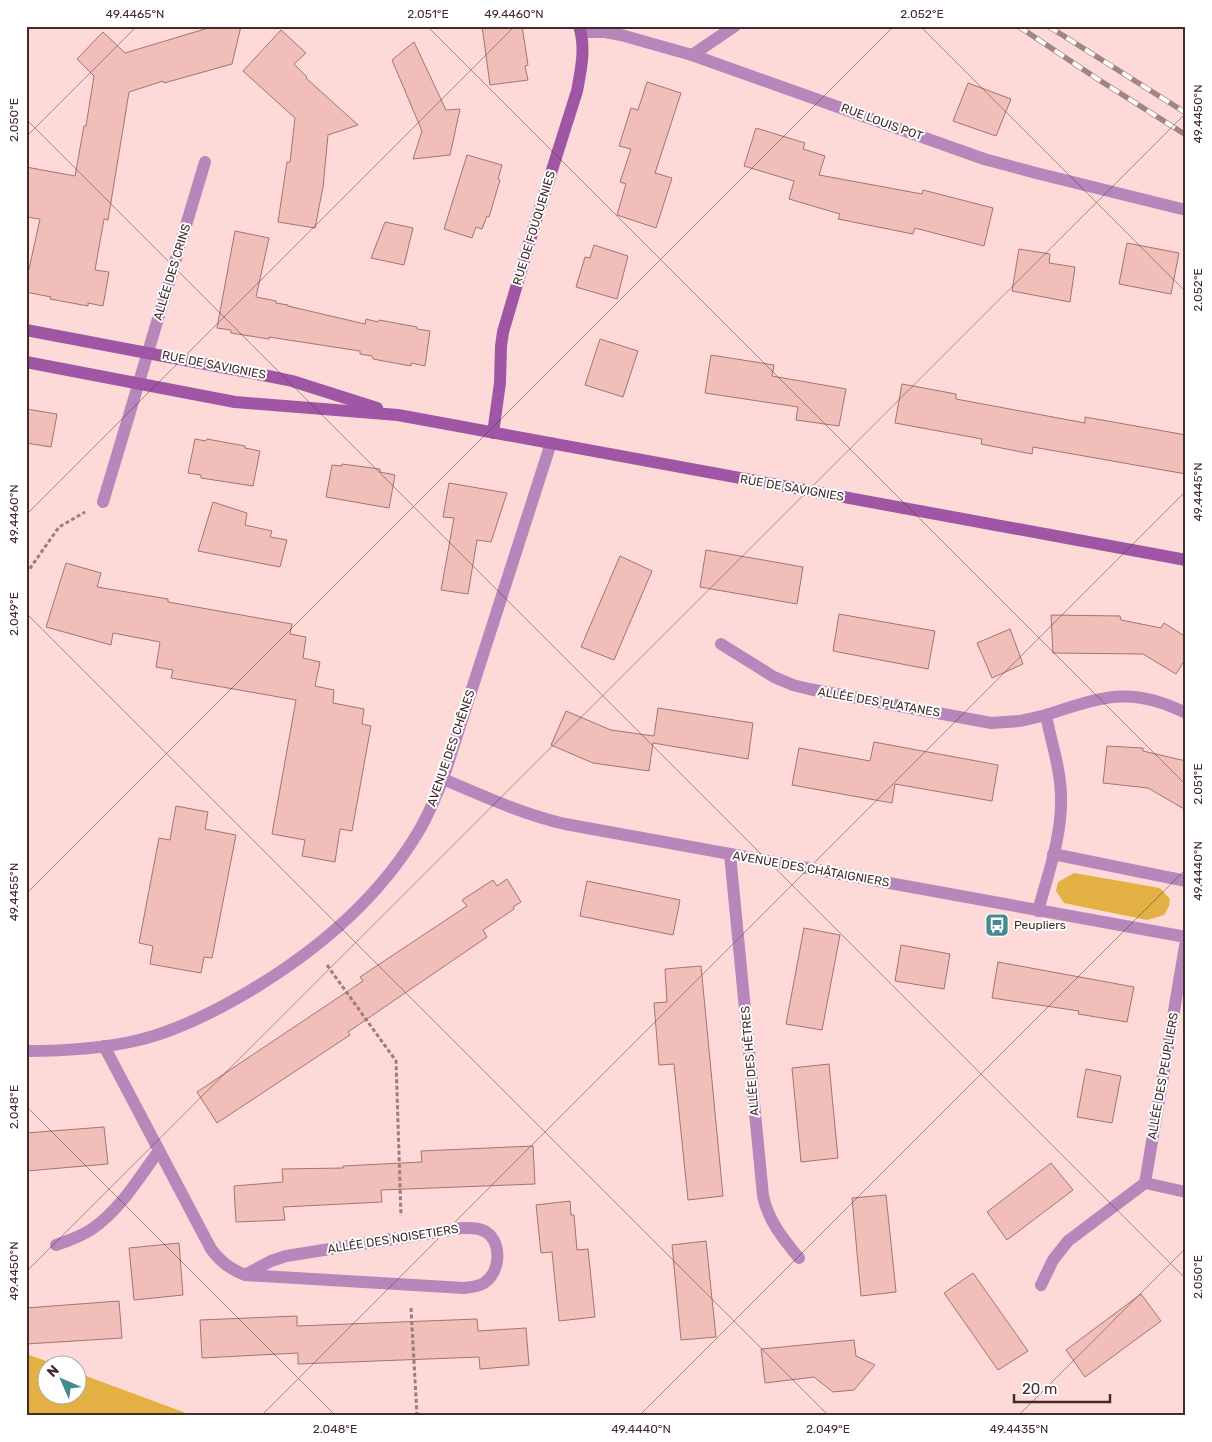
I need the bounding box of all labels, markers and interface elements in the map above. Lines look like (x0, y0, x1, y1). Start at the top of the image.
text: 49.4465°N (106, 7, 164, 21)
text: 2.051°E (407, 7, 449, 21)
text: 49.4460°N (484, 7, 544, 21)
text: 2.052°E (900, 7, 944, 21)
text: 49.4450°N (1191, 84, 1205, 144)
text: 2.050°E (7, 98, 21, 142)
street label: RUE LOUIS POT (839, 101, 925, 143)
street label: RUE DE FOUQUENIES (510, 169, 558, 287)
street label: ALLÉE DES CRINS (151, 222, 193, 322)
text: 2.052°E (1191, 268, 1205, 312)
street label: RUE DE SAVIGNIES (161, 348, 267, 382)
text: 49.4445°N (1191, 462, 1205, 522)
street label: RUE DE SAVIGNIES (739, 472, 845, 504)
text: 49.4460°N (7, 484, 21, 544)
text: 2.049°E (7, 592, 21, 636)
street label: ALLÉE DES PLATANES (817, 684, 941, 720)
street label: AVENUE DES CHÊNES (424, 688, 478, 808)
text: 2.051°E (1191, 763, 1205, 805)
text: 49.4440°N (1191, 841, 1205, 901)
street label: AVENUE DES CHÂTAIGNIERS (731, 848, 891, 890)
text: 49.4455°N (7, 863, 21, 921)
bus stop icon: Peupliers (984, 912, 1010, 938)
place label: Peupliers (1014, 918, 1066, 932)
street label: ALLÉE DES HÊTRES (738, 1005, 762, 1117)
street label: ALLÉE DES PEUPLIERS (1145, 1011, 1181, 1141)
text: 2.048°E (7, 1085, 21, 1129)
street label: ALLÉE DES NOISETIERS (327, 1222, 459, 1256)
text: 49.4450°N (7, 1241, 21, 1301)
text: 2.050°E (1191, 1255, 1205, 1299)
north arrow (38, 1354, 88, 1404)
text: N (44, 1362, 63, 1381)
scale bar (1014, 1372, 1111, 1404)
text: 20 m (1022, 1380, 1057, 1398)
text: 2.048°E (313, 1422, 357, 1436)
text: 49.4440°N (611, 1422, 671, 1436)
text: 2.049°E (806, 1422, 850, 1436)
text: 49.4435°N (990, 1422, 1048, 1436)

